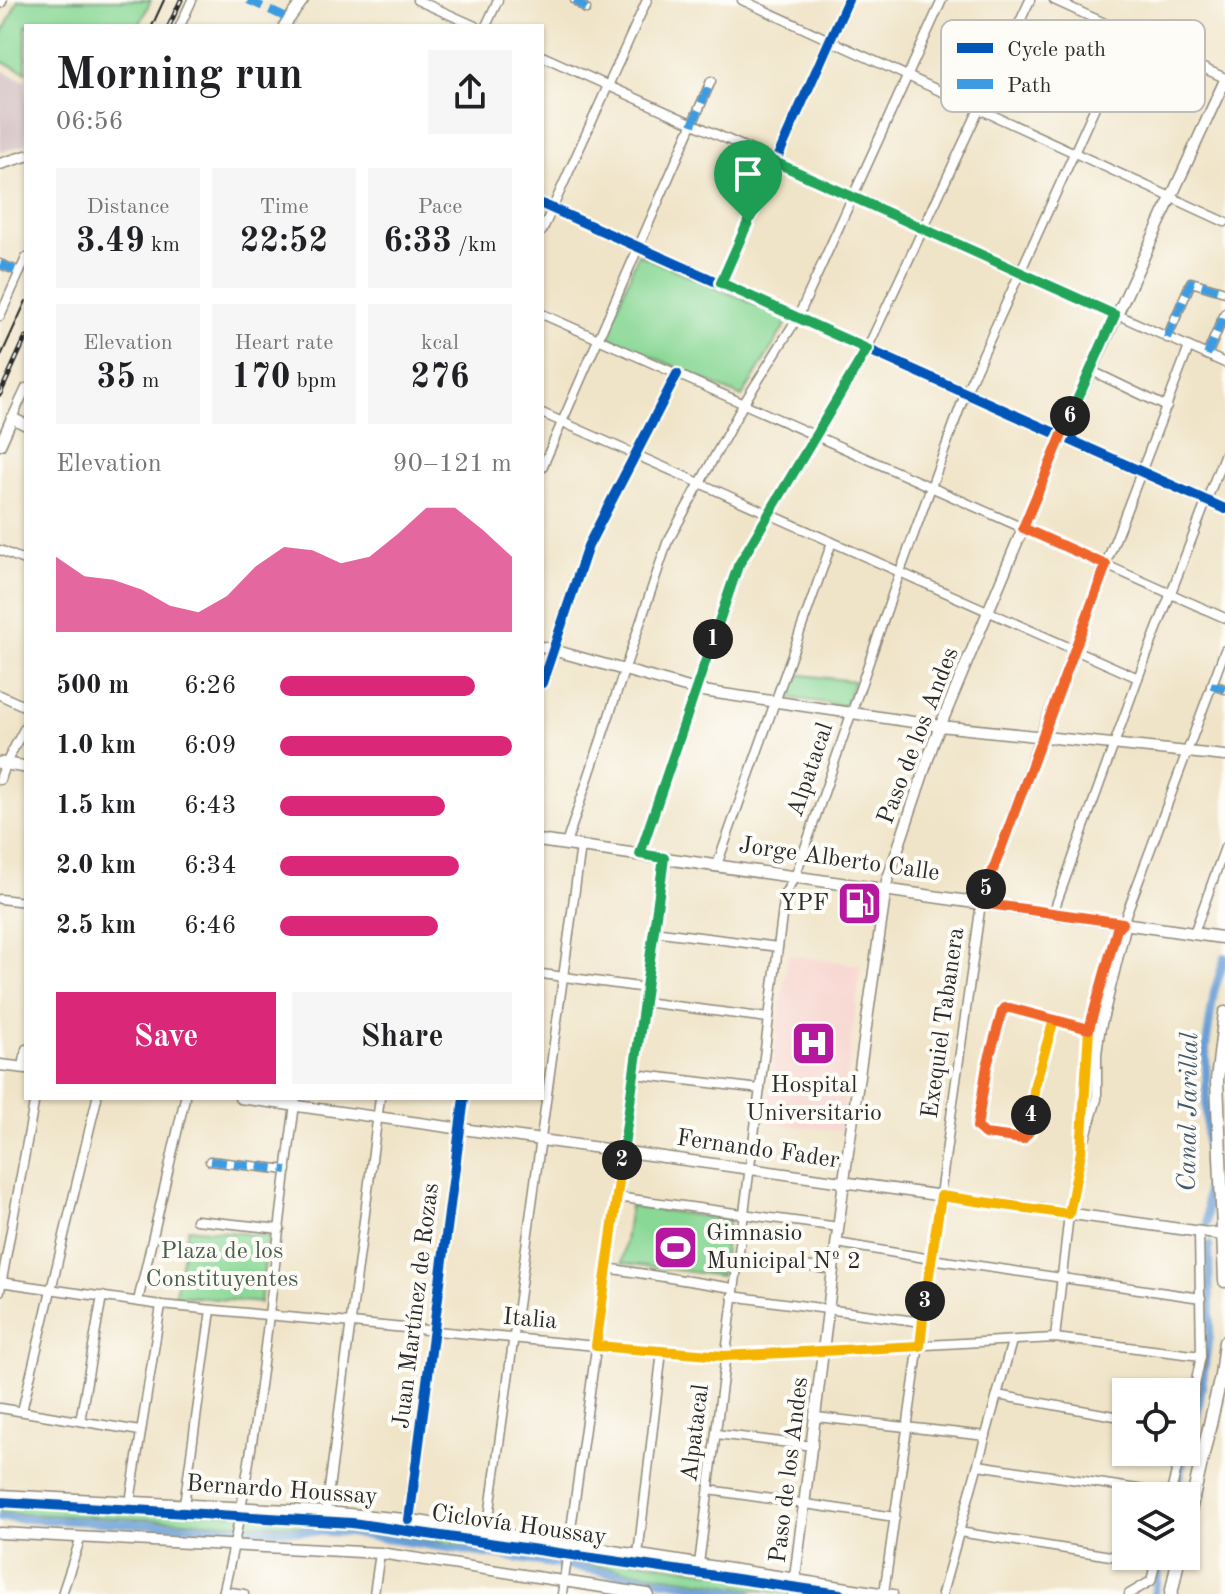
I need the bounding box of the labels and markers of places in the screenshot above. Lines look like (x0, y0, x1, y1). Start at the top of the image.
pin (714, 140, 782, 222)
pin: 6 (1050, 396, 1090, 436)
pin: 1 (693, 619, 733, 659)
pin: 5 (966, 869, 1006, 909)
fuel station icon: YPF (836, 880, 884, 928)
place label: YPF (779, 892, 829, 916)
hospital icon: Hospital Universitario (790, 1020, 838, 1068)
place label: Hospital Universitario (746, 1074, 882, 1126)
pin: 4 (1011, 1095, 1051, 1135)
pin: 2 (602, 1140, 642, 1180)
place label: Gimnasio Municipal Nº 2 (706, 1222, 861, 1274)
sports icon: Gimnasio Municipal Nº 2 (651, 1224, 699, 1272)
pin: 3 (905, 1281, 945, 1321)

